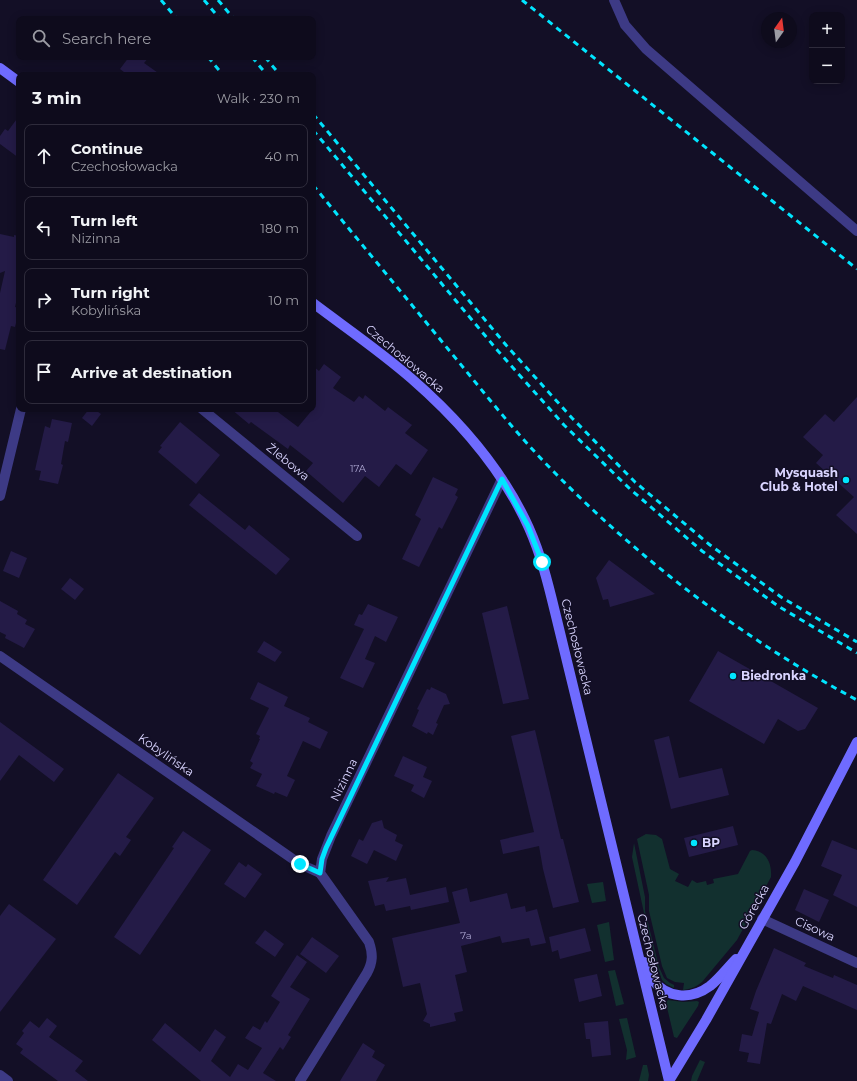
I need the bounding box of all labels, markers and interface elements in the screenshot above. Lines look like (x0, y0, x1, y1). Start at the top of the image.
north arrow (761, 12, 797, 48)
map controls (809, 12, 845, 84)
button: + (809, 12, 845, 48)
search box (16, 16, 316, 60)
icon: search (30, 27, 52, 49)
text: Search here (62, 29, 151, 48)
button: − (809, 48, 845, 84)
text: 3 min (32, 88, 82, 108)
text: Walk · 230 m (217, 90, 300, 106)
text: Continue (71, 139, 143, 158)
icon: ahead (33, 145, 55, 167)
text: 40 m (265, 148, 299, 164)
text: Czechosłowacka (71, 158, 178, 174)
text: Turn left (71, 211, 138, 230)
icon: left (33, 217, 55, 239)
text: 180 m (260, 220, 299, 236)
text: Nizinna (71, 230, 120, 246)
text: Turn right (71, 283, 150, 302)
icon: right (33, 289, 55, 311)
text: 10 m (269, 292, 299, 308)
text: Kobylińska (71, 302, 141, 318)
street label: Czechosłowacka (363, 321, 448, 396)
icon: arrive (33, 361, 55, 383)
text: Arrive at destination (71, 363, 232, 382)
street label: Żlebowa (264, 440, 313, 484)
house number: 17A (350, 462, 367, 475)
place label: Mysquash Club & Hotel (760, 465, 838, 494)
marker: Mysquash Club & Hotel (841, 475, 851, 485)
route start (533, 553, 551, 571)
street label: Czechosłowacka (558, 597, 597, 697)
place label: Biedronka (741, 668, 806, 683)
marker: Biedronka (728, 671, 738, 681)
street label: Kobylińska (135, 730, 197, 779)
street label: Nizinna (327, 756, 360, 804)
place label: BP (702, 835, 720, 850)
marker: BP (689, 838, 699, 848)
route end (291, 855, 309, 873)
street label: Górecka (735, 881, 772, 932)
street label: Czechosłowacka (634, 912, 673, 1012)
street label: Cisowa (793, 913, 838, 944)
house number: 7a (460, 929, 472, 942)

